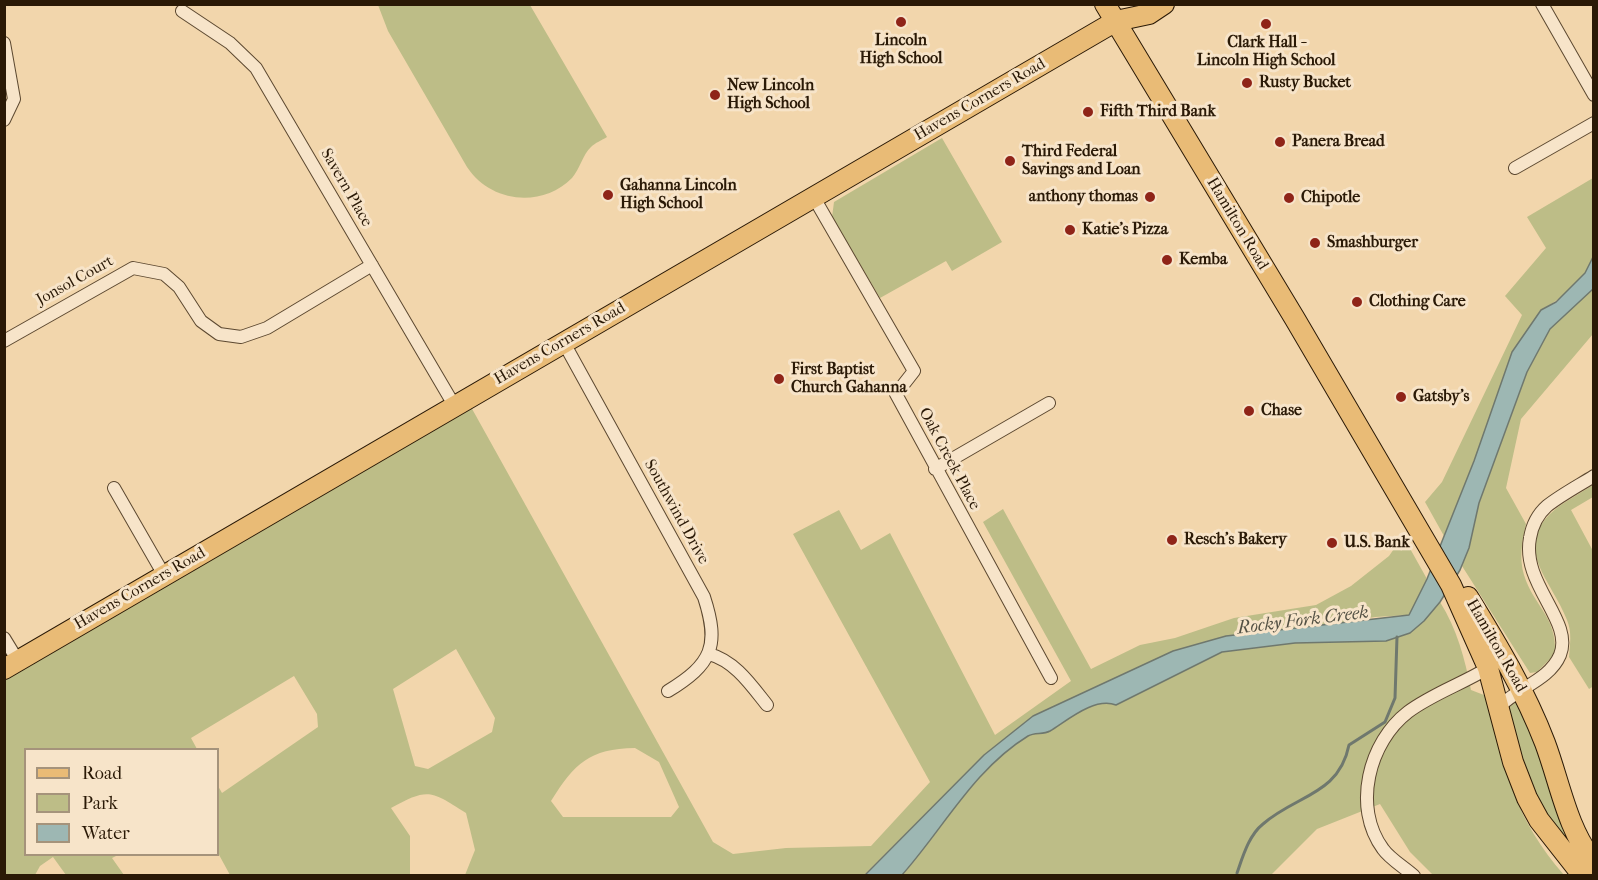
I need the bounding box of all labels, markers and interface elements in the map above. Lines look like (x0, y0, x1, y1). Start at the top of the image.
marker: Lincoln High School (894, 15, 908, 29)
marker: Clark Hall - Lincoln High School (1259, 17, 1273, 31)
place label: Lincoln High School (860, 31, 942, 69)
place label: Clark Hall - Lincoln High School (1197, 33, 1335, 71)
street label: Havens Corners Road (911, 55, 1049, 145)
place label: Rusty Bucket (1259, 73, 1351, 93)
place label: New Lincoln High School (727, 76, 814, 114)
marker: Rusty Bucket (1240, 76, 1254, 90)
marker: New Lincoln High School (708, 88, 722, 102)
place label: Fifth Third Bank (1100, 102, 1216, 122)
marker: Fifth Third Bank (1081, 105, 1095, 119)
place label: Panera Bread (1292, 132, 1385, 152)
marker: Panera Bread (1273, 135, 1287, 149)
place label: Third Federal Savings and Loan (1022, 142, 1141, 180)
street label: Savern Place (316, 146, 376, 230)
marker: Third Federal Savings and Loan (1003, 154, 1017, 168)
street label: Hamilton Road (1202, 174, 1272, 274)
place label: Gahanna Lincoln High School (620, 176, 737, 214)
place label: anthony thomas (1029, 187, 1138, 207)
marker: Gahanna Lincoln High School (601, 188, 615, 202)
place label: Chipotle (1301, 188, 1360, 208)
marker: anthony thomas (1143, 190, 1157, 204)
marker: Chipotle (1282, 191, 1296, 205)
place label: Katie's Pizza (1082, 220, 1168, 240)
marker: Katie's Pizza (1063, 223, 1077, 237)
place label: Smashburger (1327, 233, 1418, 253)
marker: Smashburger (1308, 236, 1322, 250)
place label: Kemba (1179, 250, 1227, 270)
street label: Jonsol Court (33, 252, 117, 310)
marker: Kemba (1160, 253, 1174, 267)
place label: Clothing Care (1369, 292, 1466, 312)
marker: Clothing Care (1350, 295, 1364, 309)
street label: Havens Corners Road (491, 299, 629, 389)
place label: First Baptist Church Gahanna (791, 360, 907, 398)
marker: First Baptist Church Gahanna (772, 372, 786, 386)
place label: Gatsby's (1413, 387, 1469, 407)
marker: Gatsby's (1394, 390, 1408, 404)
place label: Chase (1261, 401, 1302, 421)
marker: Chase (1242, 404, 1256, 418)
street label: Oak Creek Place (914, 405, 984, 513)
street label: Southwind Drive (639, 456, 713, 568)
place label: Resch's Bakery (1184, 530, 1287, 550)
marker: Resch's Bakery (1165, 533, 1179, 547)
place label: U.S. Bank (1344, 533, 1410, 553)
marker: U.S. Bank (1325, 536, 1339, 550)
street label: Havens Corners Road (71, 544, 209, 634)
street label: Hamilton Road (1462, 596, 1530, 696)
water label: Rocky Fork Creek (1236, 602, 1370, 640)
legend (24, 748, 219, 856)
text: Road (82, 763, 122, 784)
text: Park (82, 793, 118, 814)
text: Water (82, 823, 130, 844)

